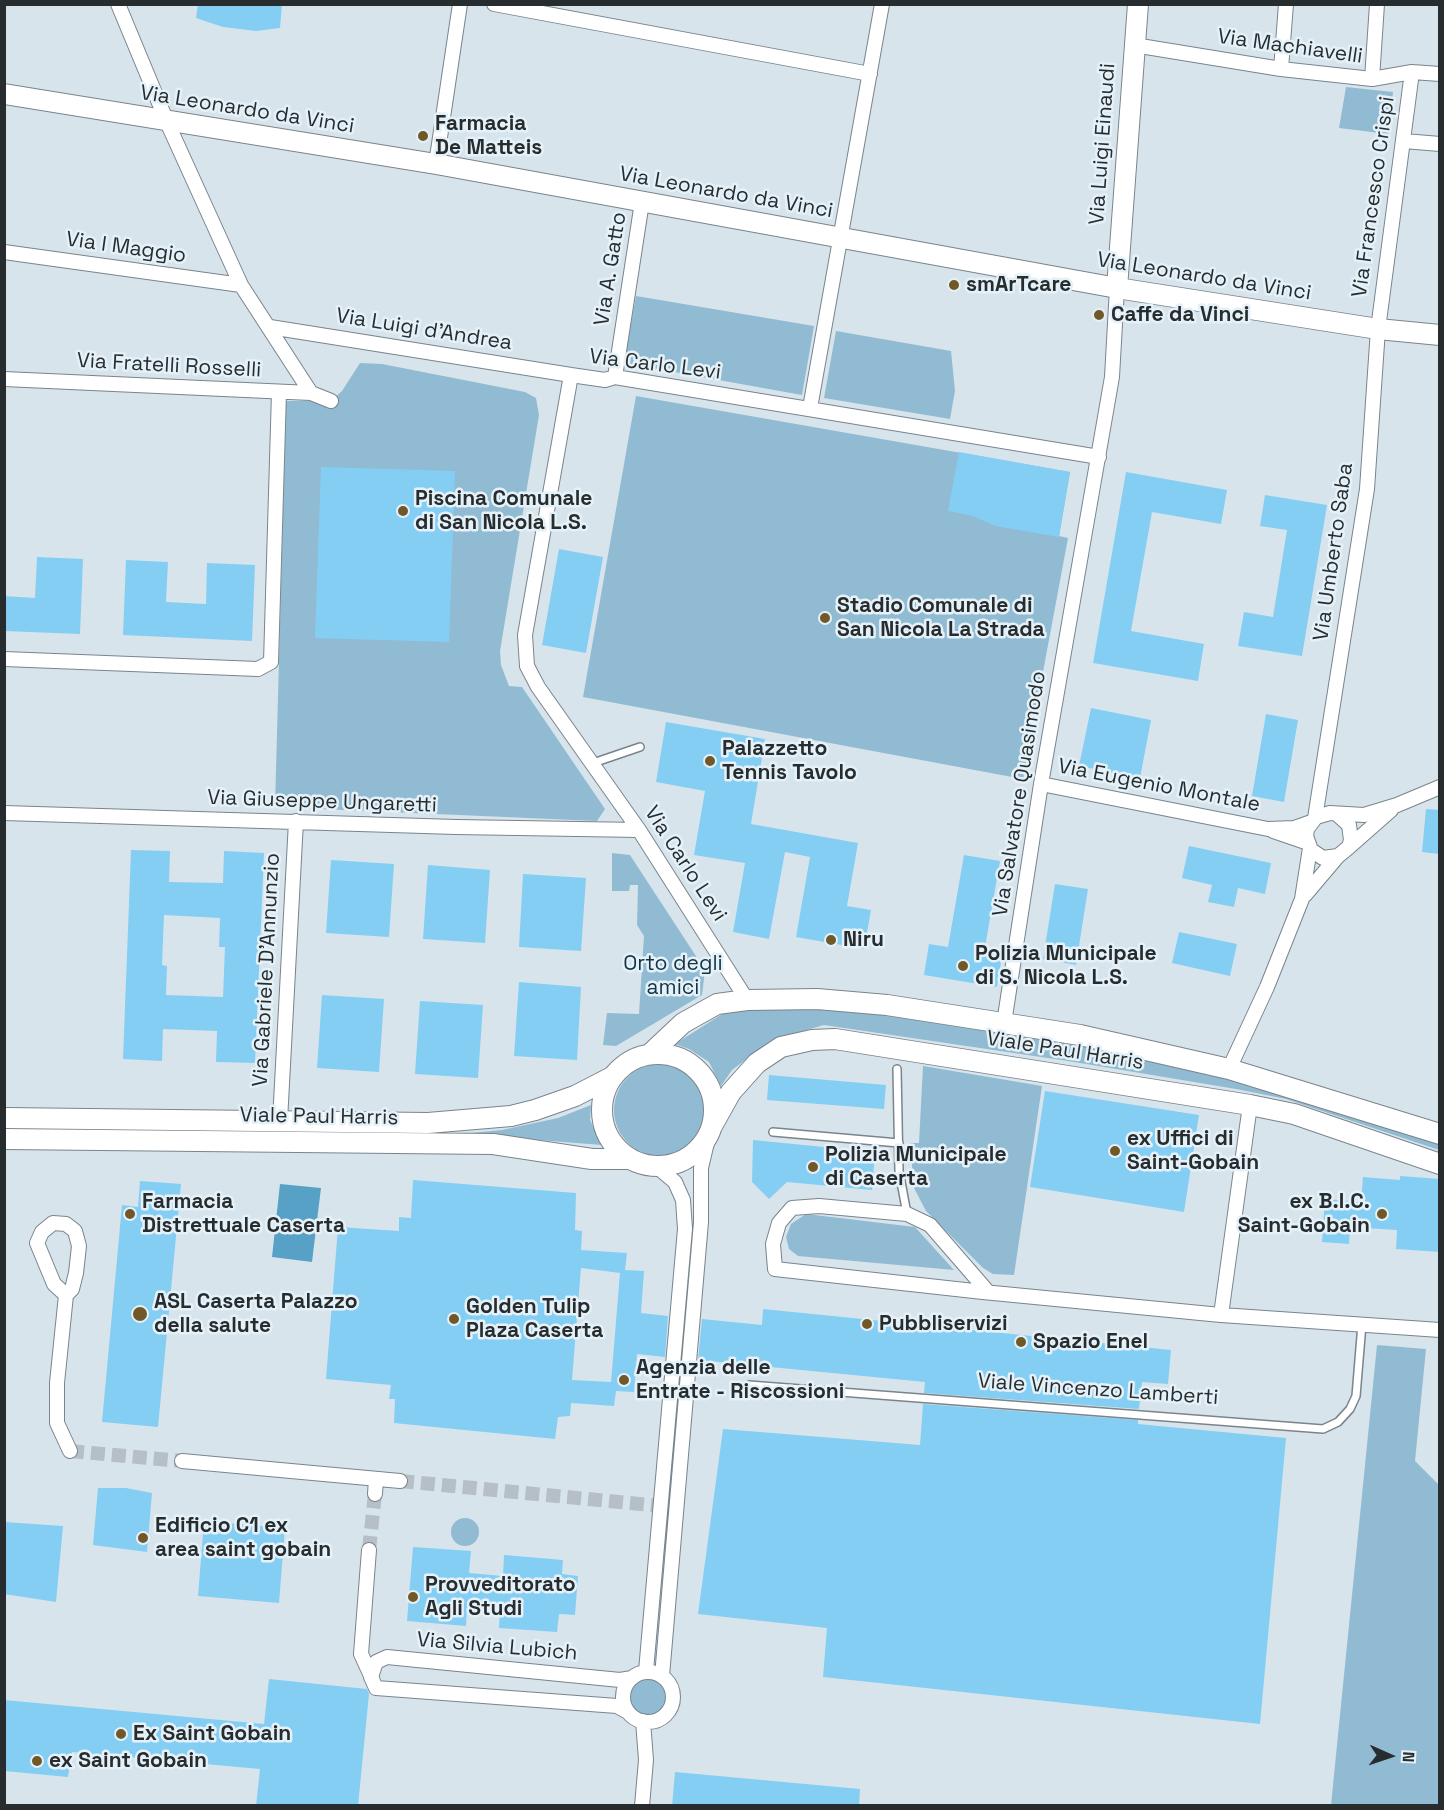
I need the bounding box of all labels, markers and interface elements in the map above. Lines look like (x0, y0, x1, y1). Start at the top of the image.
street label: Via Machiavelli (1216, 24, 1364, 70)
street label: Via Luigi Einaudi (1085, 62, 1121, 226)
street label: Via Leonardo da Vinci (138, 81, 356, 139)
street label: Via Francesco Crispi (1347, 95, 1401, 299)
place label: Farmacia De Matteis (435, 111, 542, 161)
marker: Farmacia De Matteis (416, 129, 430, 143)
street label: Via Leonardo da Vinci (617, 162, 835, 224)
street label: Via A. Gatto (590, 210, 632, 328)
street label: Via I Maggio (64, 227, 188, 269)
street label: Via Leonardo da Vinci (1095, 248, 1313, 306)
place label: smArTcare (966, 272, 1071, 298)
marker: smArTcare (947, 278, 961, 292)
place label: Caffe da Vinci (1111, 302, 1249, 328)
street label: Via Luigi d'Andrea (334, 304, 514, 356)
marker: Caffe da Vinci (1092, 308, 1106, 322)
street label: Via Carlo Levi (588, 344, 722, 386)
street label: Via Fratelli Rosselli (76, 349, 262, 383)
street label: Via Umberto Saba (1309, 461, 1359, 643)
place label: Piscina Comunale di San Nicola L.S. (415, 486, 592, 536)
marker: Piscina Comunale di San Nicola L.S. (396, 504, 410, 518)
place label: Stadio Comunale di San Nicola La Strada (837, 593, 1045, 643)
marker: Stadio Comunale di San Nicola La Strada (818, 611, 832, 625)
street label: Via Salvatore Quasimodo (988, 669, 1052, 919)
place label: Palazzetto Tennis Tavolo (722, 736, 857, 786)
marker: Palazzetto Tennis Tavolo (703, 754, 717, 768)
street label: Via Eugenio Montale (1056, 754, 1262, 818)
street label: Via Giuseppe Ungaretti (207, 785, 437, 819)
street label: Via Carlo Levi (638, 802, 732, 926)
street label: Via Gabriele D'Annunzio (248, 852, 286, 1088)
place label: Niru (843, 927, 884, 953)
marker: Niru (824, 933, 838, 947)
place label: Polizia Municipale di S. Nicola L.S. (975, 941, 1157, 991)
park label: Orto degli amici (623, 951, 723, 1001)
marker: Polizia Municipale di S. Nicola L.S. (956, 959, 970, 973)
street label: Viale Paul Harris (985, 1026, 1145, 1076)
street label: Viale Paul Harris (239, 1103, 399, 1131)
place label: ex Uffici di Saint-Gobain (1127, 1126, 1259, 1176)
place label: Polizia Municipale di Caserta (825, 1142, 1007, 1192)
marker: ex Uffici di Saint-Gobain (1108, 1144, 1122, 1158)
marker: Polizia Municipale di Caserta (806, 1160, 820, 1174)
place label: Farmacia Distrettuale Caserta (142, 1189, 345, 1239)
place label: ex B.I.C. Saint-Gobain (1238, 1189, 1370, 1239)
marker: Farmacia Distrettuale Caserta (123, 1207, 137, 1221)
marker: ex B.I.C. Saint-Gobain (1375, 1207, 1389, 1221)
place label: ASL Caserta Palazzo della salute (154, 1289, 358, 1339)
place label: Golden Tulip Plaza Caserta (466, 1294, 603, 1344)
marker: ASL Caserta Palazzo della salute (131, 1305, 149, 1323)
place label: Pubbliservizi (879, 1311, 1008, 1337)
marker: Golden Tulip Plaza Caserta (447, 1312, 461, 1326)
marker: Pubbliservizi (860, 1317, 874, 1331)
place label: Spazio Enel (1033, 1329, 1148, 1355)
marker: Spazio Enel (1014, 1335, 1028, 1349)
place label: Agenzia delle Entrate - Riscossioni (636, 1355, 844, 1405)
street label: Viale Vincenzo Lamberti (977, 1369, 1219, 1411)
marker: Agenzia delle Entrate - Riscossioni (617, 1373, 631, 1387)
place label: Edificio C1 ex area saint gobain (155, 1513, 331, 1563)
marker: Edificio C1 ex area saint gobain (136, 1531, 150, 1545)
place label: Provveditorato Agli Studi (425, 1572, 576, 1622)
marker: Provveditorato Agli Studi (406, 1590, 420, 1604)
street label: Via Silvia Lubich (416, 1627, 578, 1667)
place label: Ex Saint Gobain (133, 1721, 291, 1747)
north arrow (1360, 1726, 1420, 1786)
marker: Ex Saint Gobain (114, 1727, 128, 1741)
place label: ex Saint Gobain (49, 1748, 207, 1774)
text: N (1398, 1751, 1419, 1763)
marker: ex Saint Gobain (30, 1754, 44, 1768)

